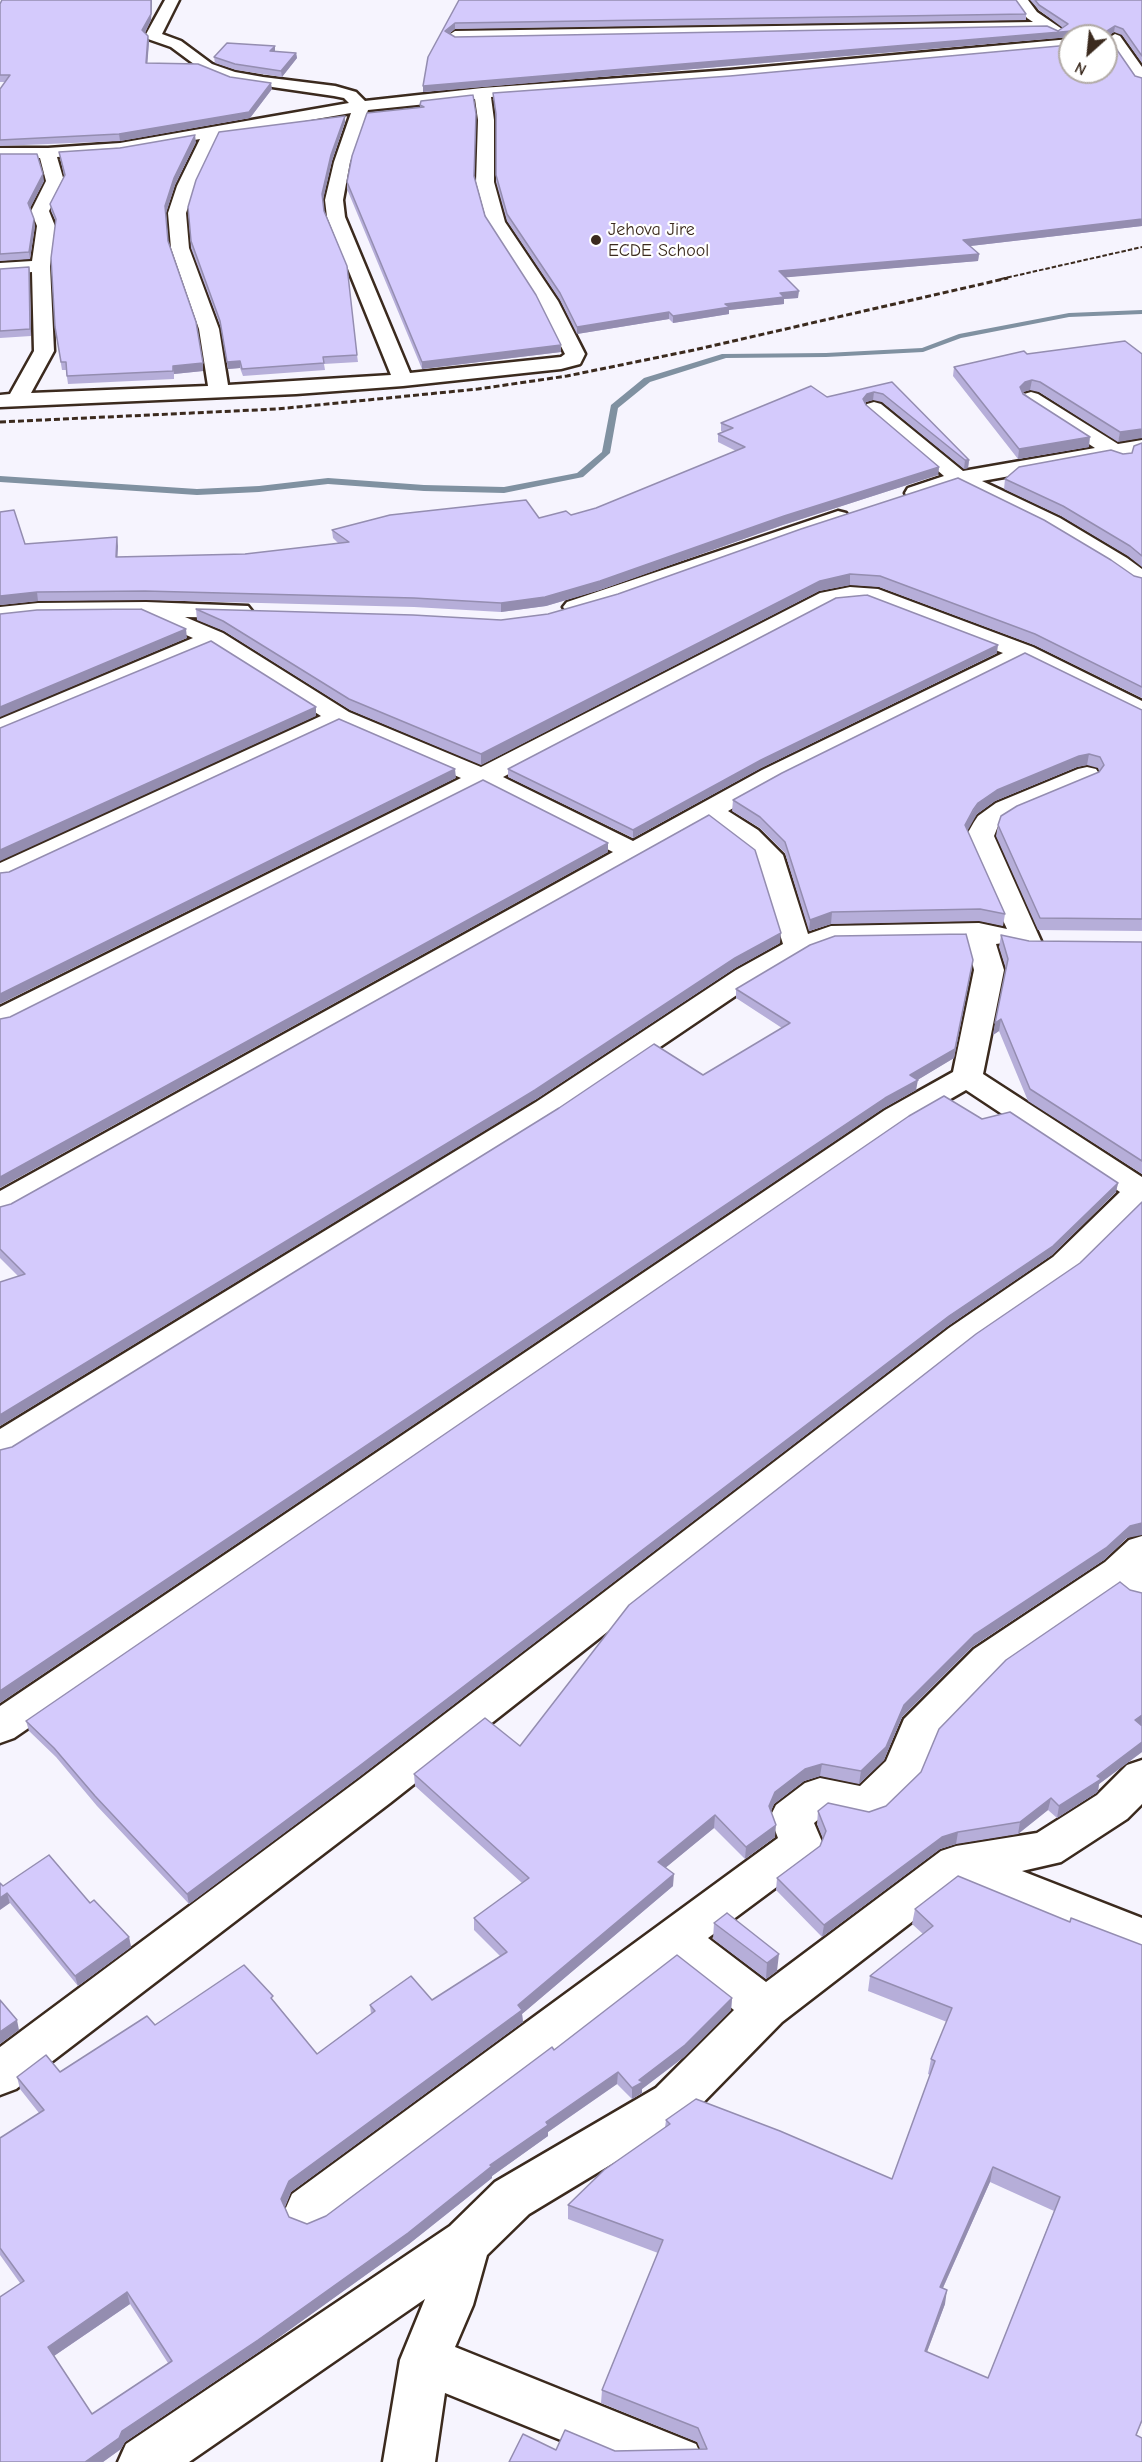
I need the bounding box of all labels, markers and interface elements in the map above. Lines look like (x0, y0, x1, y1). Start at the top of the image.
north arrow (1058, 24, 1118, 84)
text: N (1072, 58, 1089, 79)
place label: Jehova Jire ECDE School (608, 219, 709, 262)
marker: Jehova Jire ECDE School (589, 233, 603, 247)

